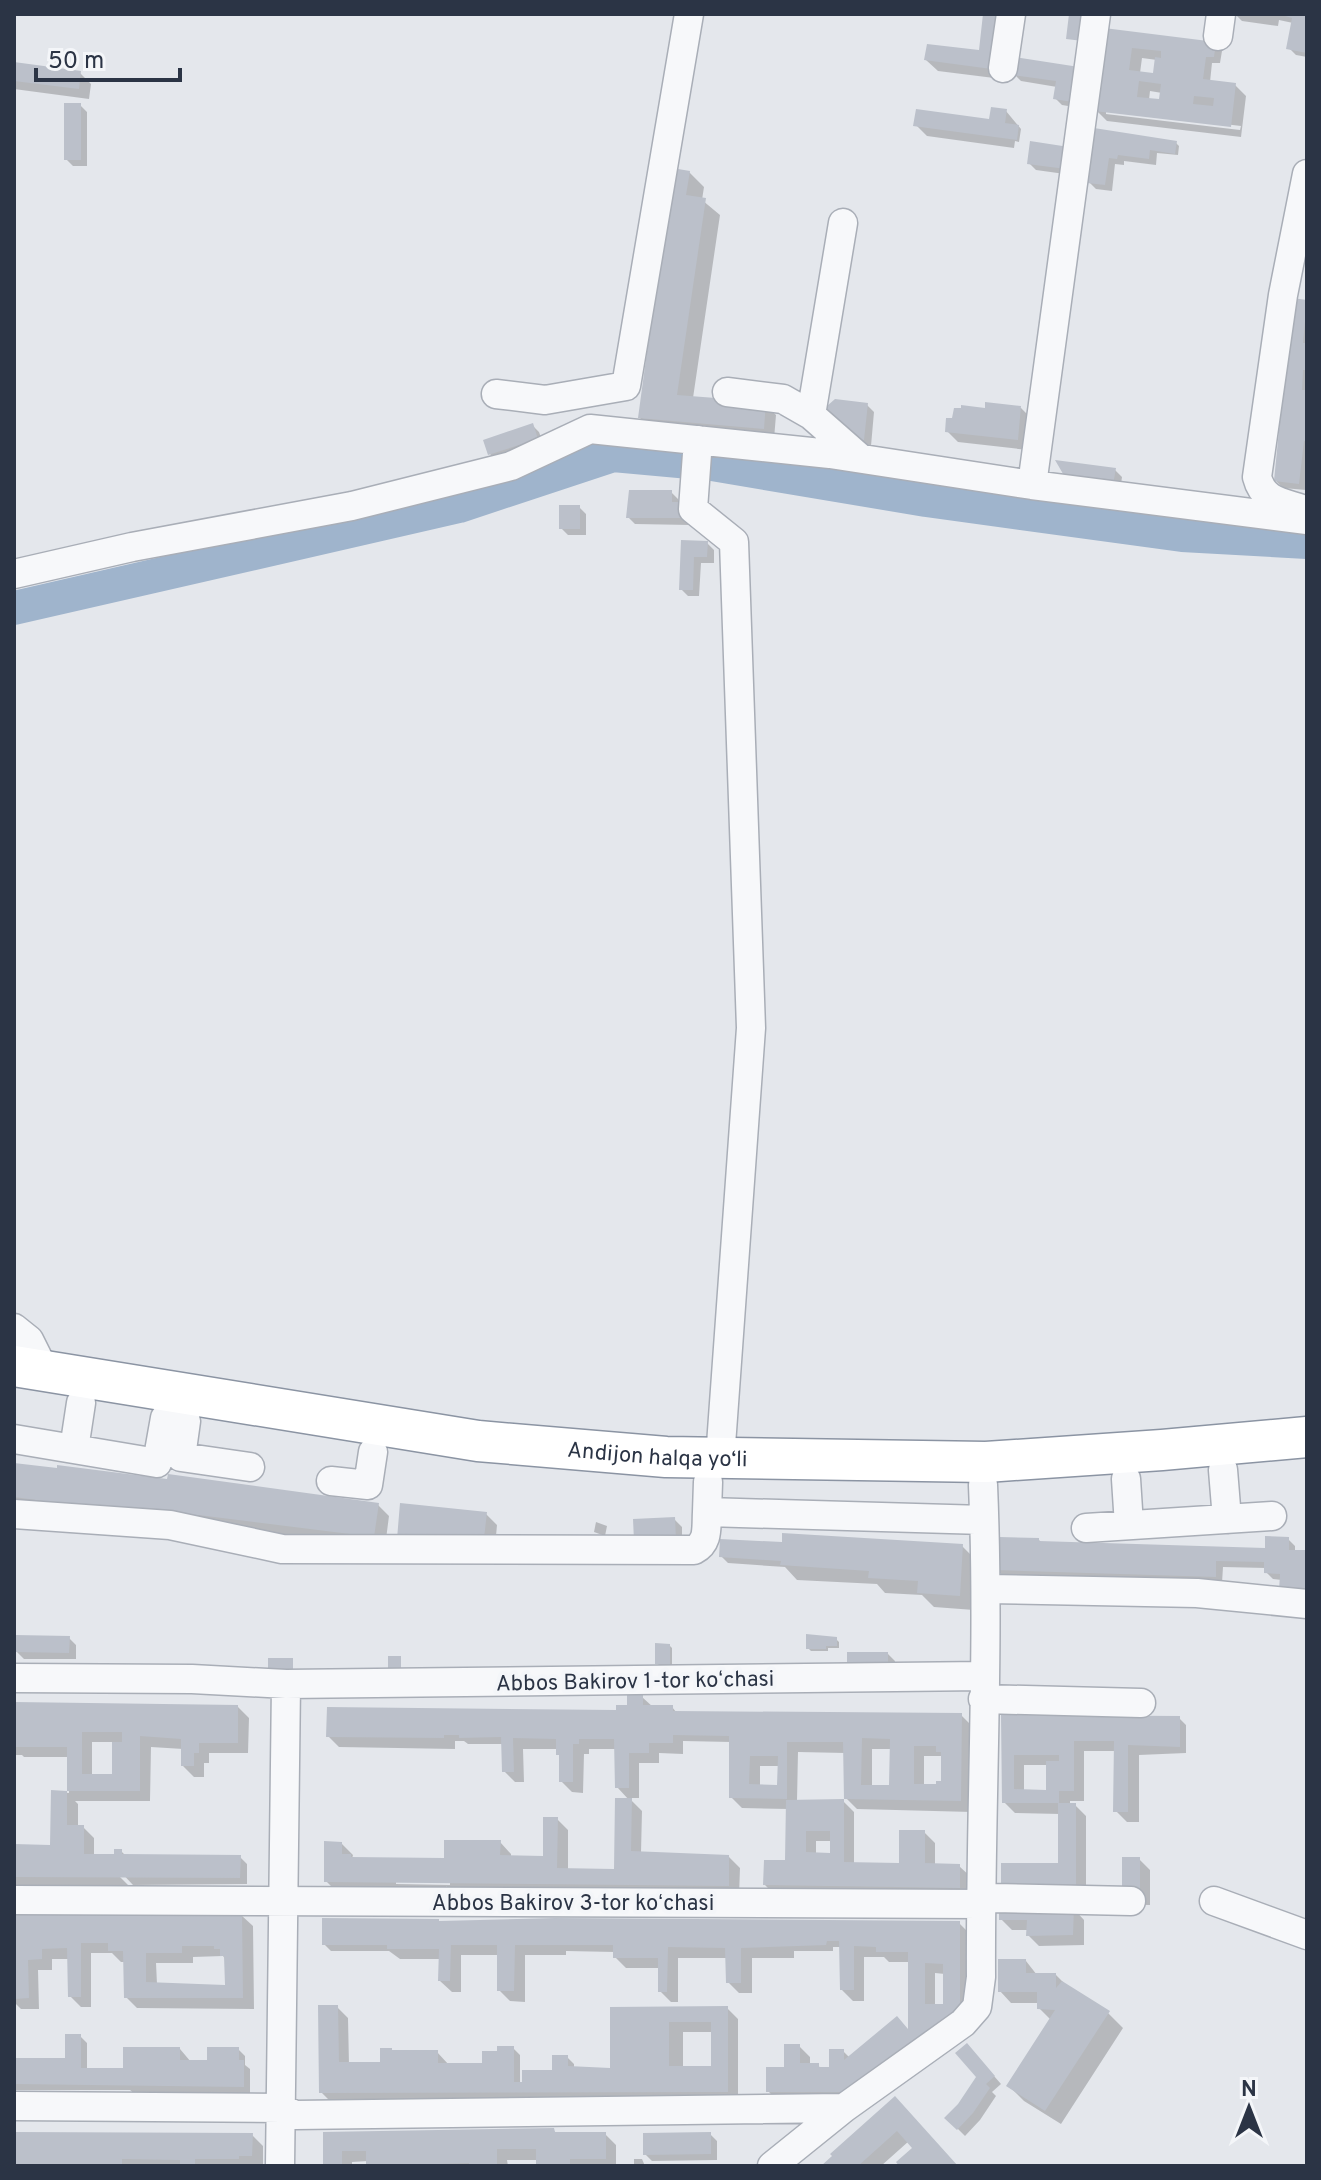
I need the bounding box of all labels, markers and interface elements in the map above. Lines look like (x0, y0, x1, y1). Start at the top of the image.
scale bar (36, 32, 180, 82)
text: 50 m (48, 47, 104, 77)
street label: Andijon halqa yo‘li (566, 1438, 748, 1474)
street label: Abbos Bakirov 1-tor koʻchasi (496, 1667, 775, 1698)
street label: Abbos Bakirov 3-tor koʻchasi (432, 1891, 714, 1918)
north arrow (1209, 2068, 1289, 2148)
text: N (1241, 2077, 1257, 2104)

